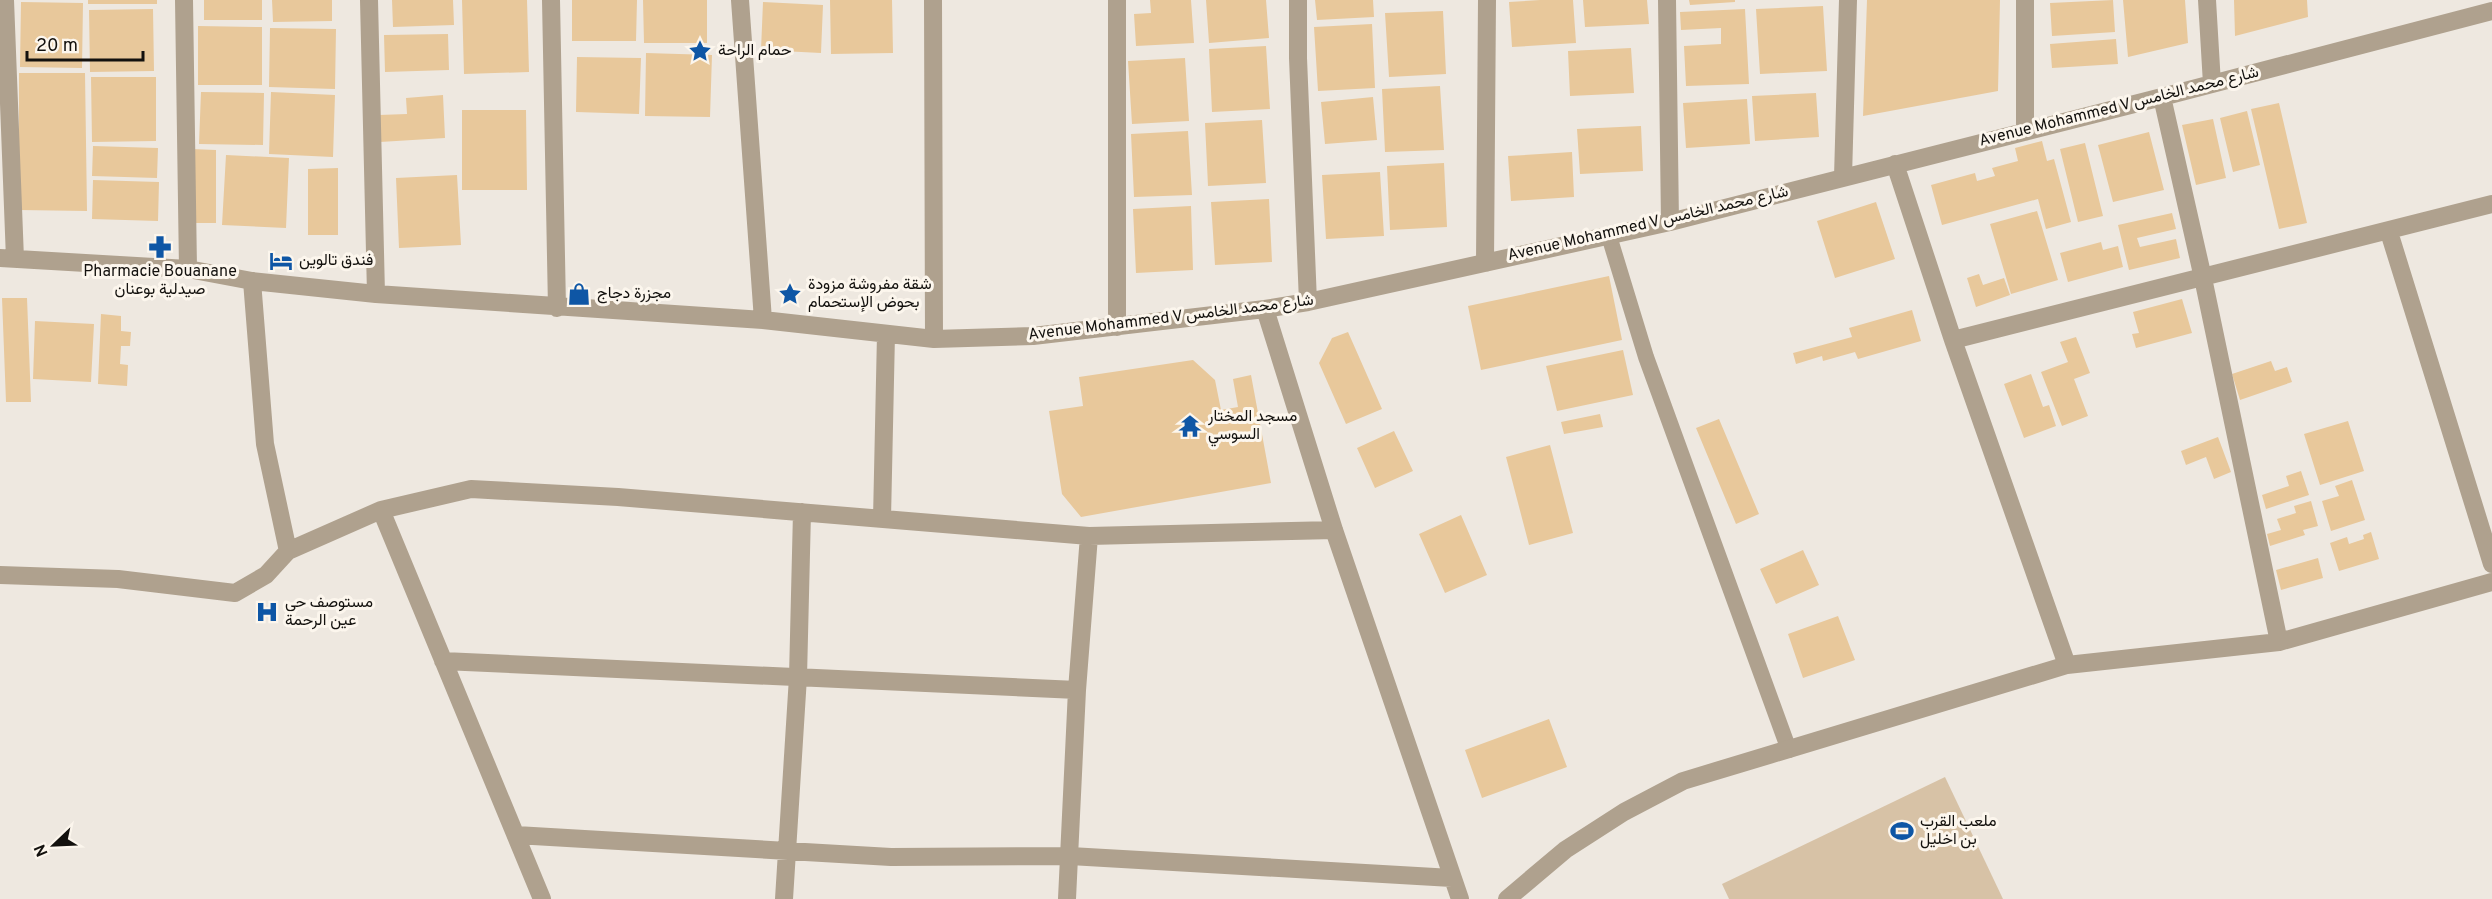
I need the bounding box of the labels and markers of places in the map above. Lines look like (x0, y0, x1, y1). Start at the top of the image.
place icon: حمام الراحة (687, 38, 713, 64)
place label: حمام الراحة (718, 41, 792, 61)
pharmacy icon: Pharmacie Bouanane صيدلية بوعنان (147, 234, 173, 260)
hotel icon: فندق تالوين (268, 248, 294, 274)
place label: فندق تالوين (299, 251, 373, 271)
place label: Pharmacie Bouanane صيدلية بوعنان (83, 262, 237, 300)
place label: شقة مفروشة مزودة بحوض الإستحمام (808, 275, 932, 313)
shop icon: مجزرة دجاج (566, 281, 592, 307)
place icon: شقة مفروشة مزودة بحوض الإستحمام (777, 281, 803, 307)
place label: مجزرة دجاج (597, 284, 671, 304)
place label: مسجد المختار السوسي (1207, 407, 1297, 447)
temple icon: مسجد المختار السوسي (1177, 413, 1203, 439)
place label: مستوصف حي عين الرحمة (285, 593, 373, 631)
hospital icon: مستوصف حي عين الرحمة (254, 599, 280, 625)
place label: ملعب القرب بن اخليل (1920, 812, 1997, 850)
sports icon: ملعب القرب بن اخليل (1889, 818, 1915, 844)

